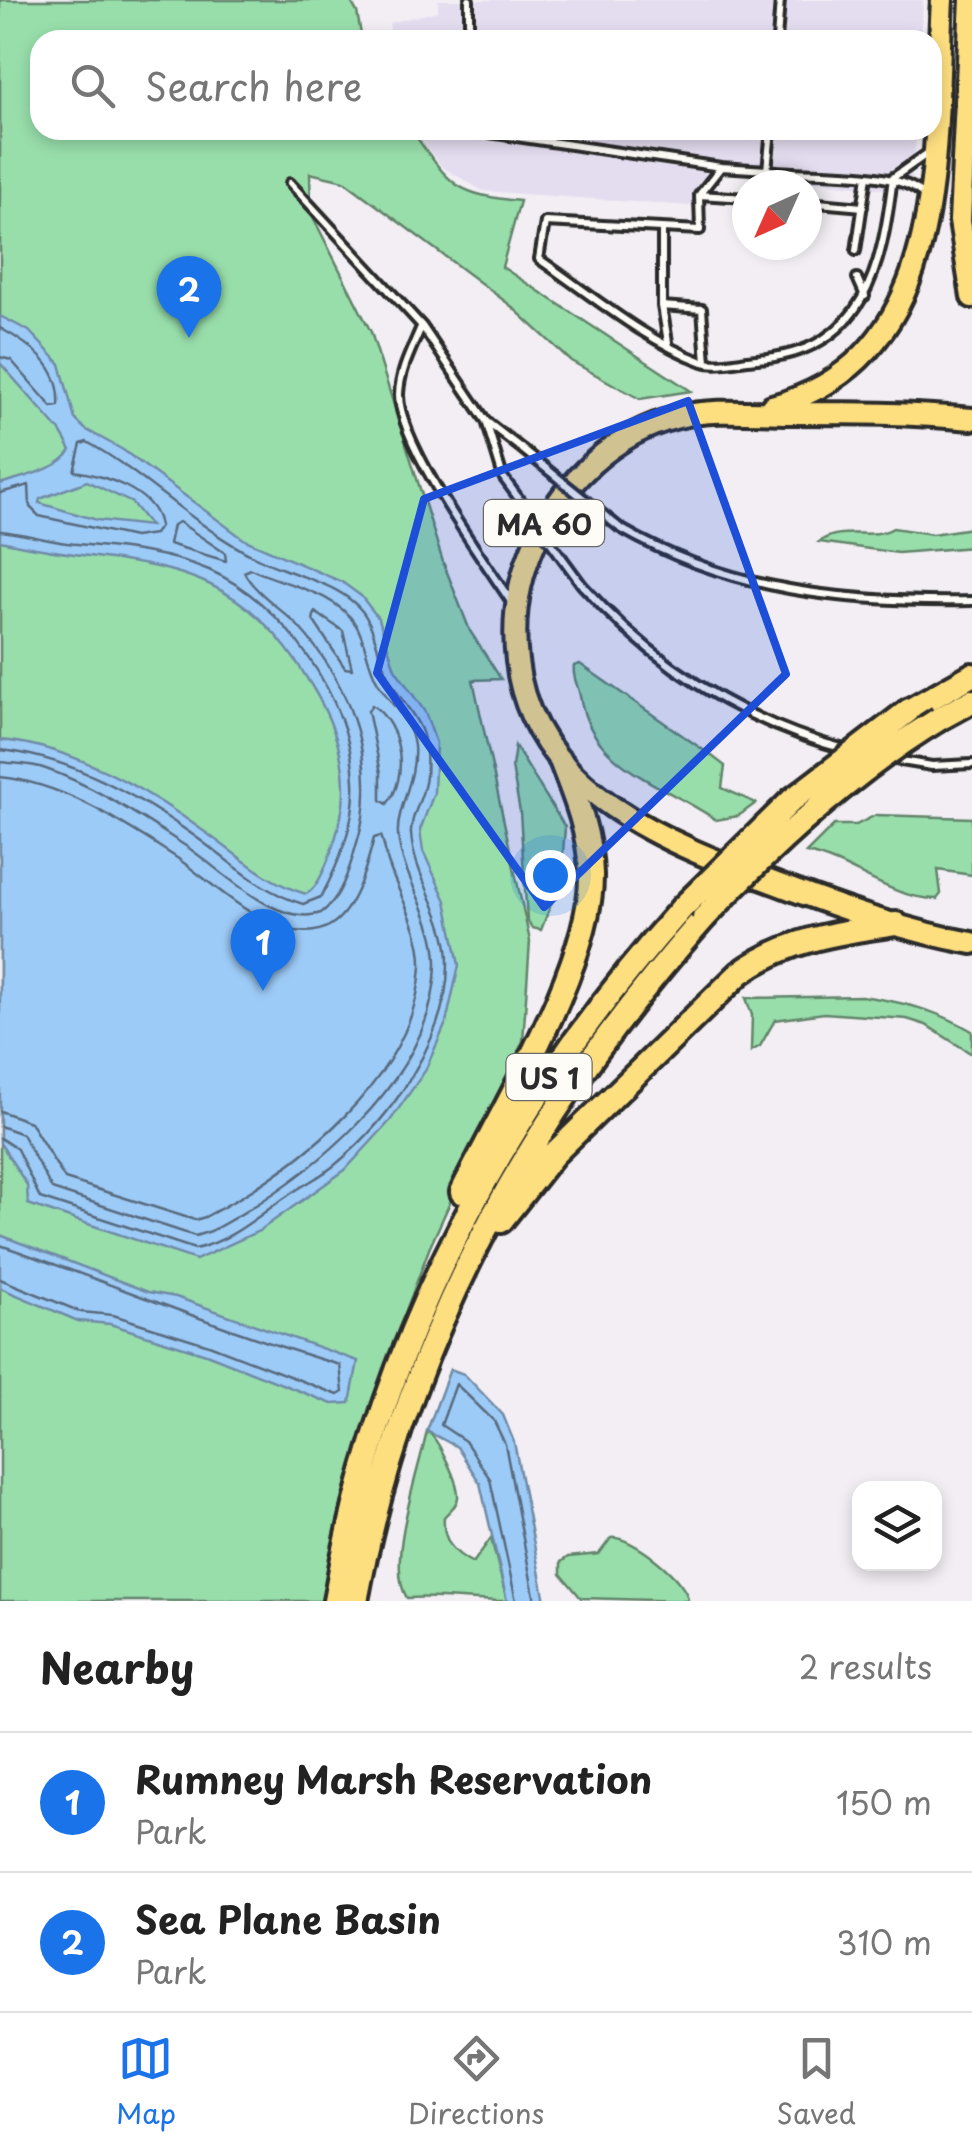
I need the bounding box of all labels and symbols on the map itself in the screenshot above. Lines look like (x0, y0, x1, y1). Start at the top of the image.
north arrow (732, 170, 822, 260)
pin: 2 (156, 255, 222, 338)
road number: MA 60 (484, 500, 604, 546)
your location (525, 850, 576, 901)
pin: 1 (230, 908, 296, 991)
road number: US 1 (506, 1054, 592, 1100)

